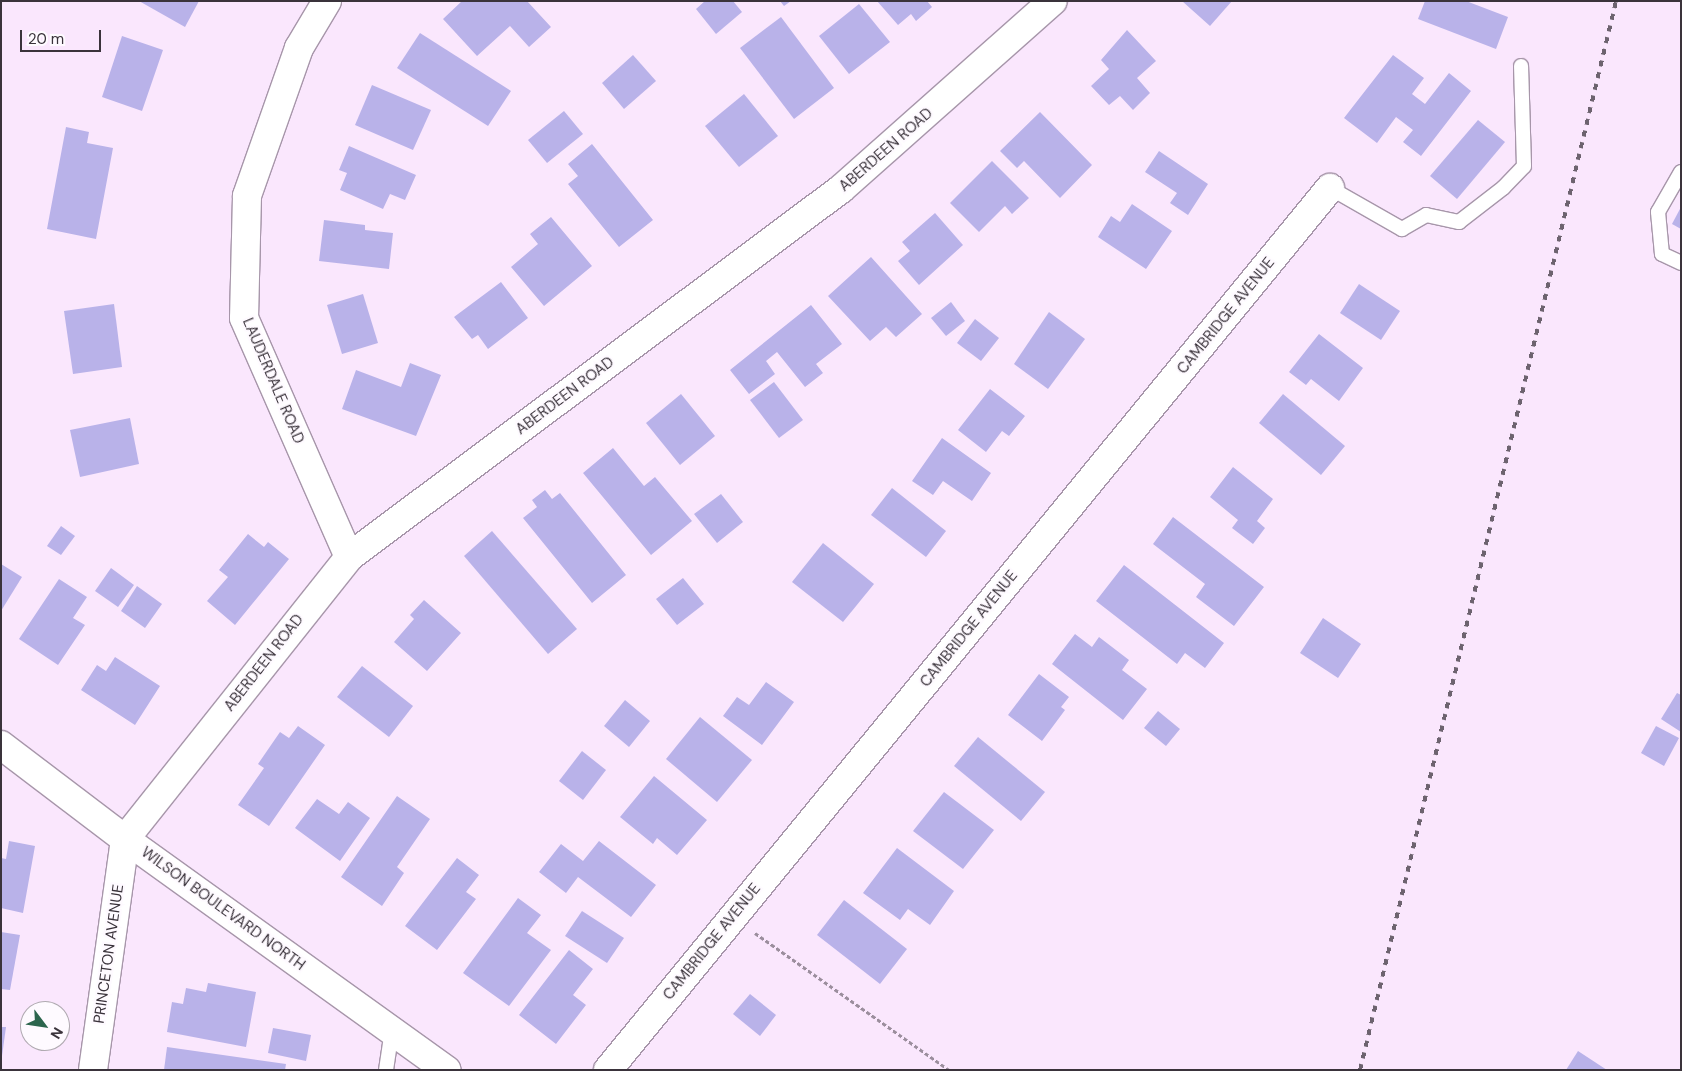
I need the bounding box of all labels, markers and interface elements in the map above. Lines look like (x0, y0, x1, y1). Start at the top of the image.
scale bar (22, 20, 104, 52)
text: 20 m (28, 29, 64, 49)
street label: ABERDEEN ROAD (836, 104, 936, 196)
street label: CAMBRIDGE AVENUE (1174, 254, 1278, 378)
street label: LAUDERDALE ROAD (238, 315, 308, 447)
street label: ABERDEEN ROAD (512, 353, 618, 439)
street label: CAMBRIDGE AVENUE (917, 567, 1021, 691)
street label: ABERDEEN ROAD (221, 611, 307, 715)
street label: WILSON BOULEVARD NORTH (138, 843, 308, 975)
street label: CAMBRIDGE AVENUE (660, 880, 764, 1004)
street label: PRINCETON AVENUE (90, 883, 128, 1025)
north arrow (20, 1001, 70, 1051)
text: N (47, 1024, 67, 1042)

